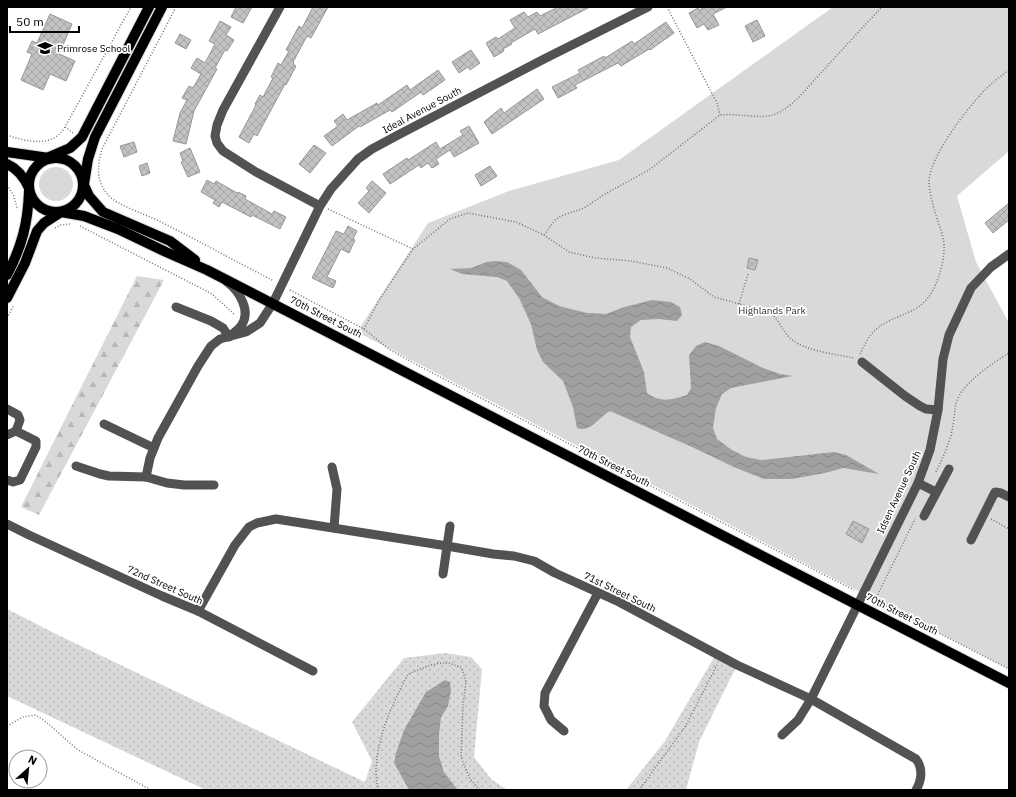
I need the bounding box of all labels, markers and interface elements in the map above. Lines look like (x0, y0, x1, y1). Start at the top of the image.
scale bar (10, 8, 79, 34)
text: 50 m (16, 14, 44, 29)
school or university icon: Primrose School (36, 39, 54, 57)
place label: Primrose School (57, 42, 131, 55)
street label: Ideal Avenue South (380, 84, 464, 136)
street label: 70th Street South (288, 293, 364, 341)
park label: Highlands Park (738, 304, 806, 317)
street label: 70th Street South (576, 442, 652, 490)
street label: Idsen Avenue South (874, 448, 924, 536)
street label: 72nd Street South (125, 562, 205, 608)
street label: 71st Street South (582, 569, 658, 615)
street label: 70th Street South (864, 590, 940, 638)
north arrow (8, 749, 48, 789)
text: N (26, 752, 39, 768)

